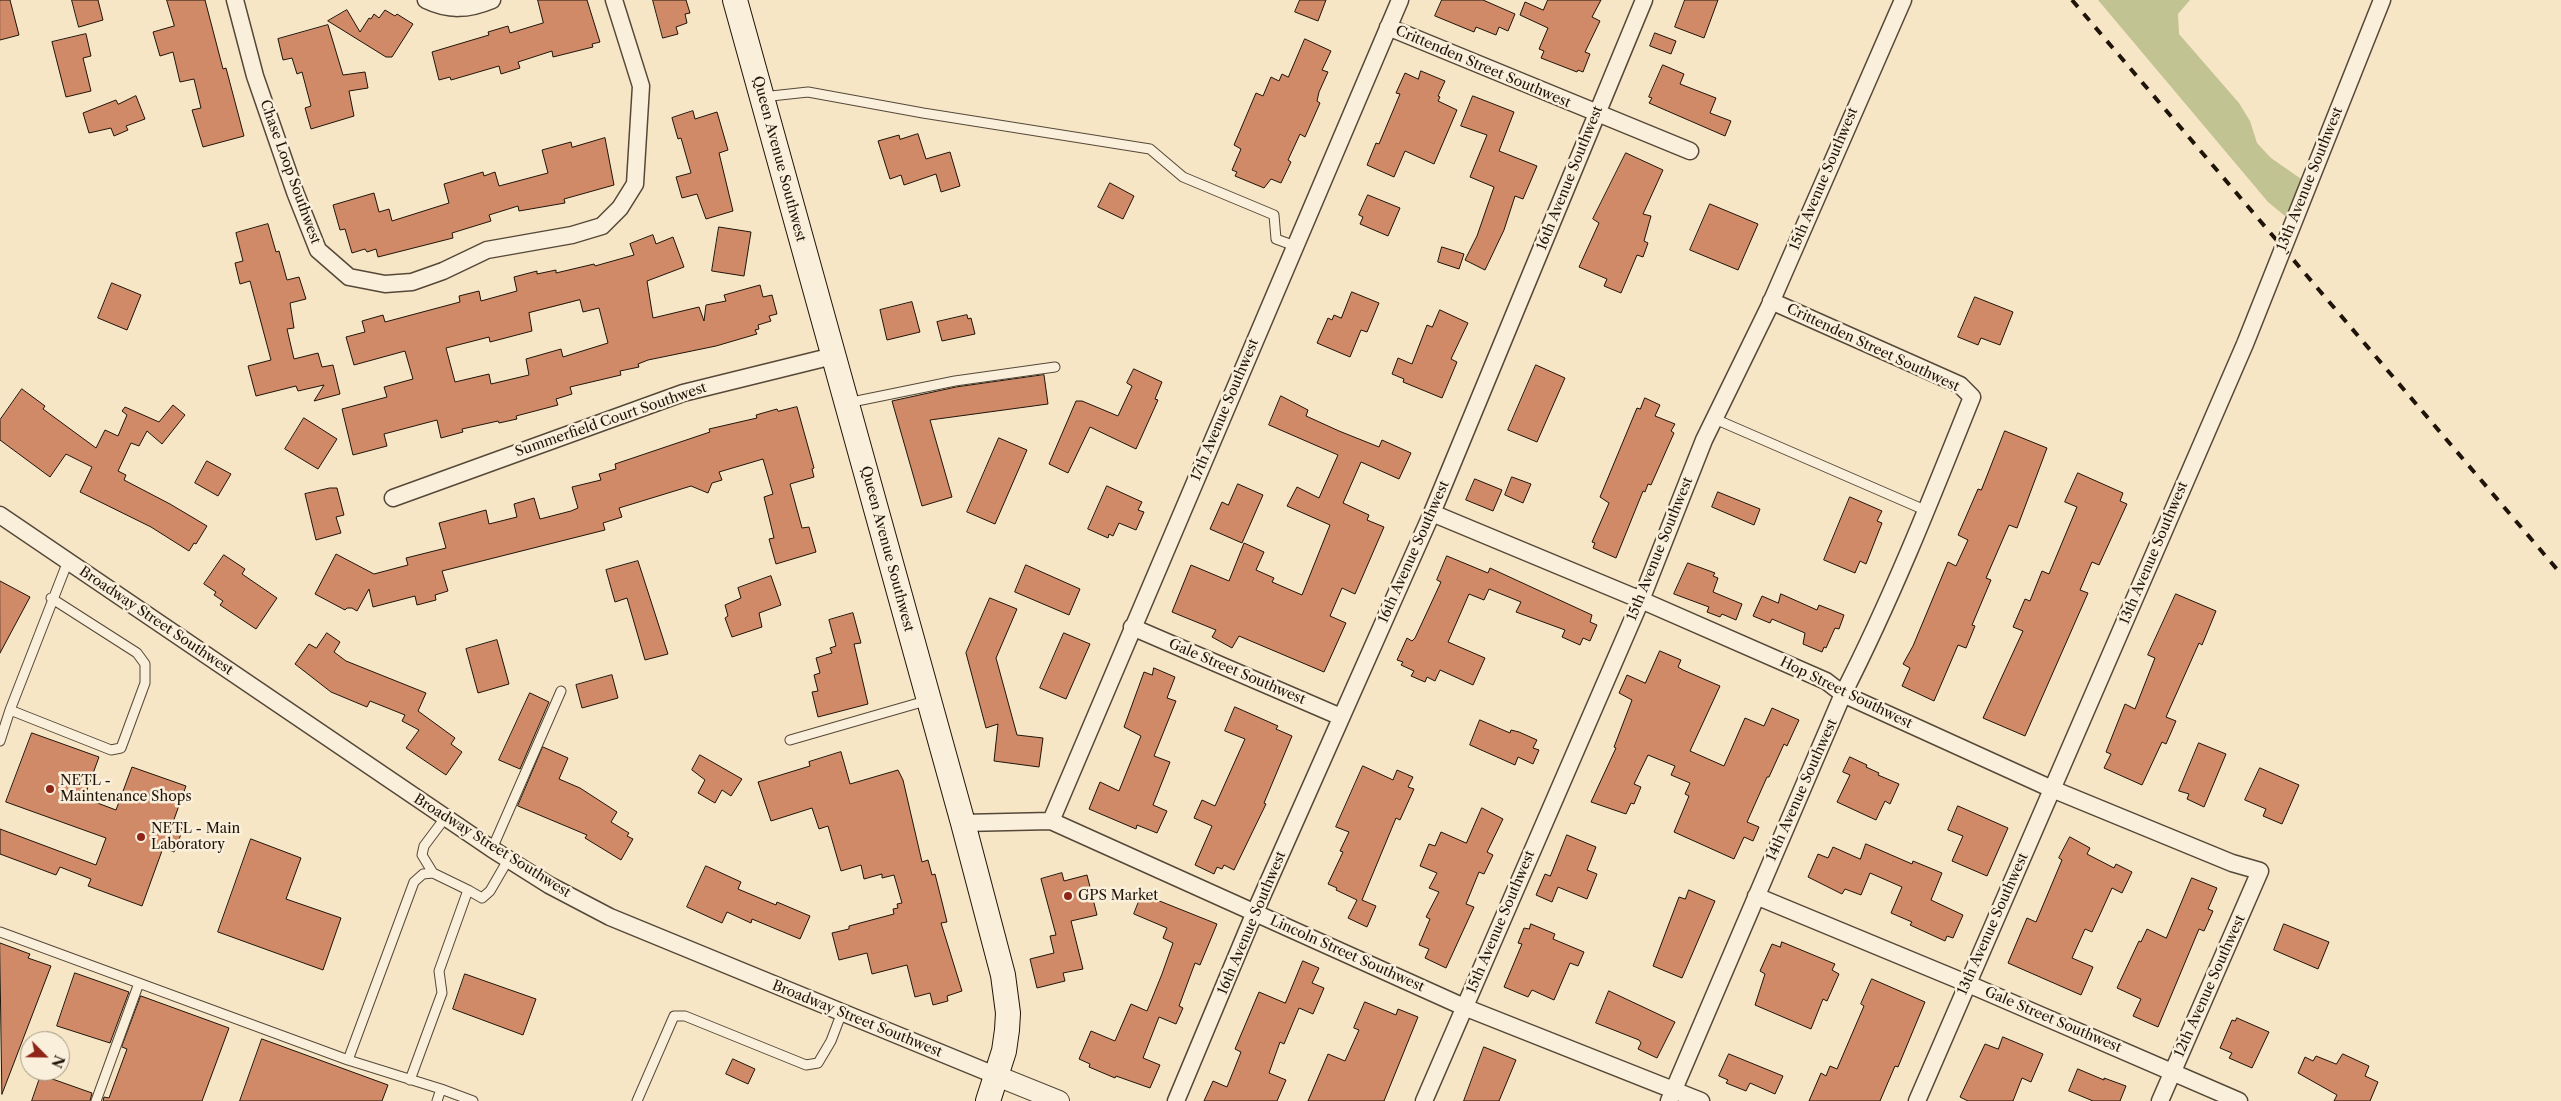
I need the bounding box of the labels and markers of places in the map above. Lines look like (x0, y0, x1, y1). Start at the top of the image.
place label: NETL - Maintenance Shops (60, 773, 192, 806)
marker: NETL - Maintenance Shops (44, 783, 56, 795)
place label: NETL - Main Laboratory (151, 821, 240, 854)
marker: NETL - Main Laboratory (135, 831, 147, 843)
place label: GPS Market (1078, 888, 1158, 904)
marker: GPS Market (1062, 890, 1074, 902)

